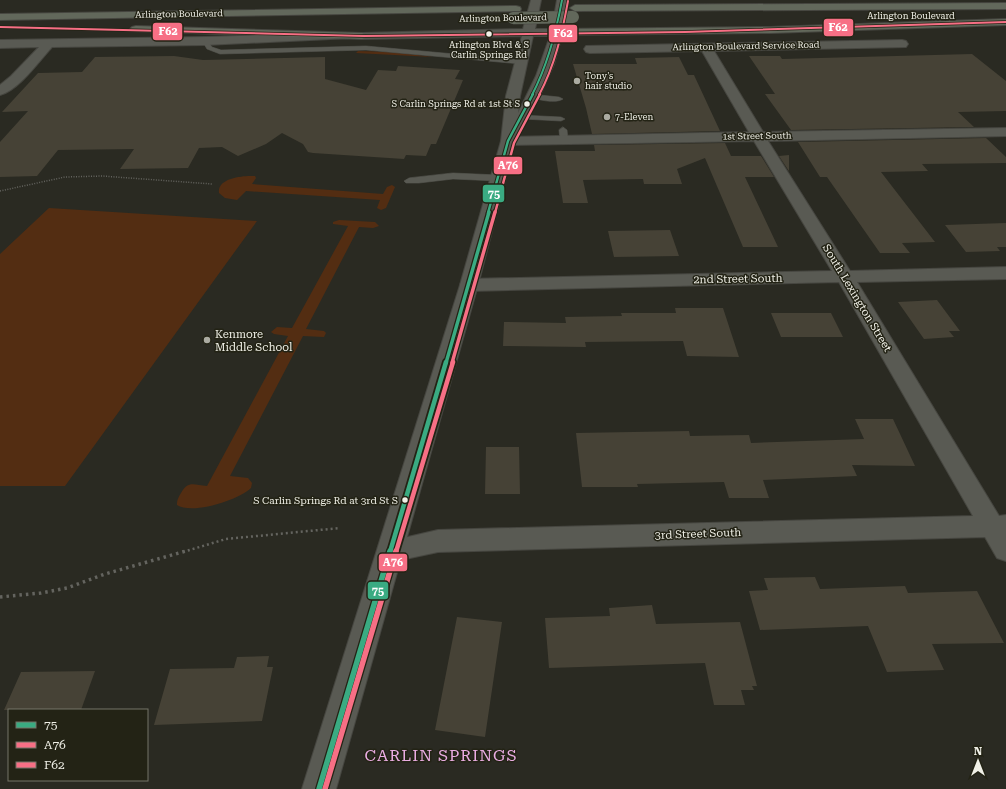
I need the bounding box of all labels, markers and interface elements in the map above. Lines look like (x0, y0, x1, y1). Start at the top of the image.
street label: Arlington Boulevard (135, 8, 223, 20)
street label: Arlington Boulevard (867, 11, 955, 21)
street label: Arlington Boulevard (459, 12, 547, 24)
line badge: F62 (823, 18, 854, 37)
text: F62 (828, 21, 848, 34)
line badge: F62 (152, 22, 183, 41)
line badge: F62 (548, 24, 578, 43)
text: F62 (158, 25, 178, 38)
text: F62 (553, 27, 573, 40)
marker: Arlington Blvd & S Carlin Springs Rd (484, 29, 494, 39)
place label: Arlington Blvd & S Carlin Springs Rd (449, 40, 529, 60)
street label: Arlington Boulevard Service Road (672, 40, 820, 52)
place label: Tony's hair studio (585, 71, 632, 91)
marker: Tony's hair studio (572, 76, 582, 86)
place label: S Carlin Springs Rd at 1st St S (392, 99, 520, 109)
marker: S Carlin Springs Rd at 1st St S (522, 99, 532, 109)
marker: 7-Eleven (602, 112, 612, 122)
place label: 7-Eleven (615, 112, 653, 122)
street label: 1st Street South (722, 130, 792, 142)
line badge: A76 (493, 156, 523, 175)
text: A76 (498, 159, 518, 172)
line badge: 75 (482, 184, 505, 203)
text: 75 (488, 188, 500, 201)
street label: South Lexington Street (820, 242, 894, 354)
street label: 2nd Street South (693, 272, 783, 286)
place label: Kenmore Middle School (215, 328, 293, 354)
marker: Kenmore Middle School (202, 335, 212, 345)
place label: S Carlin Springs Rd at 3rd St S (253, 495, 398, 506)
marker: S Carlin Springs Rd at 3rd St S (400, 495, 410, 505)
street label: 3rd Street South (655, 526, 741, 542)
line badge: A76 (378, 553, 408, 572)
text: A76 (383, 556, 403, 569)
line badge: 75 (367, 581, 389, 600)
text: 75 (372, 585, 384, 598)
legend (8, 709, 148, 781)
text: 75 (44, 718, 58, 732)
text: A76 (44, 738, 66, 752)
north arrow (958, 741, 998, 781)
text: N (974, 745, 983, 758)
district label: CARLIN SPRINGS (364, 746, 518, 765)
text: F62 (44, 758, 65, 772)

